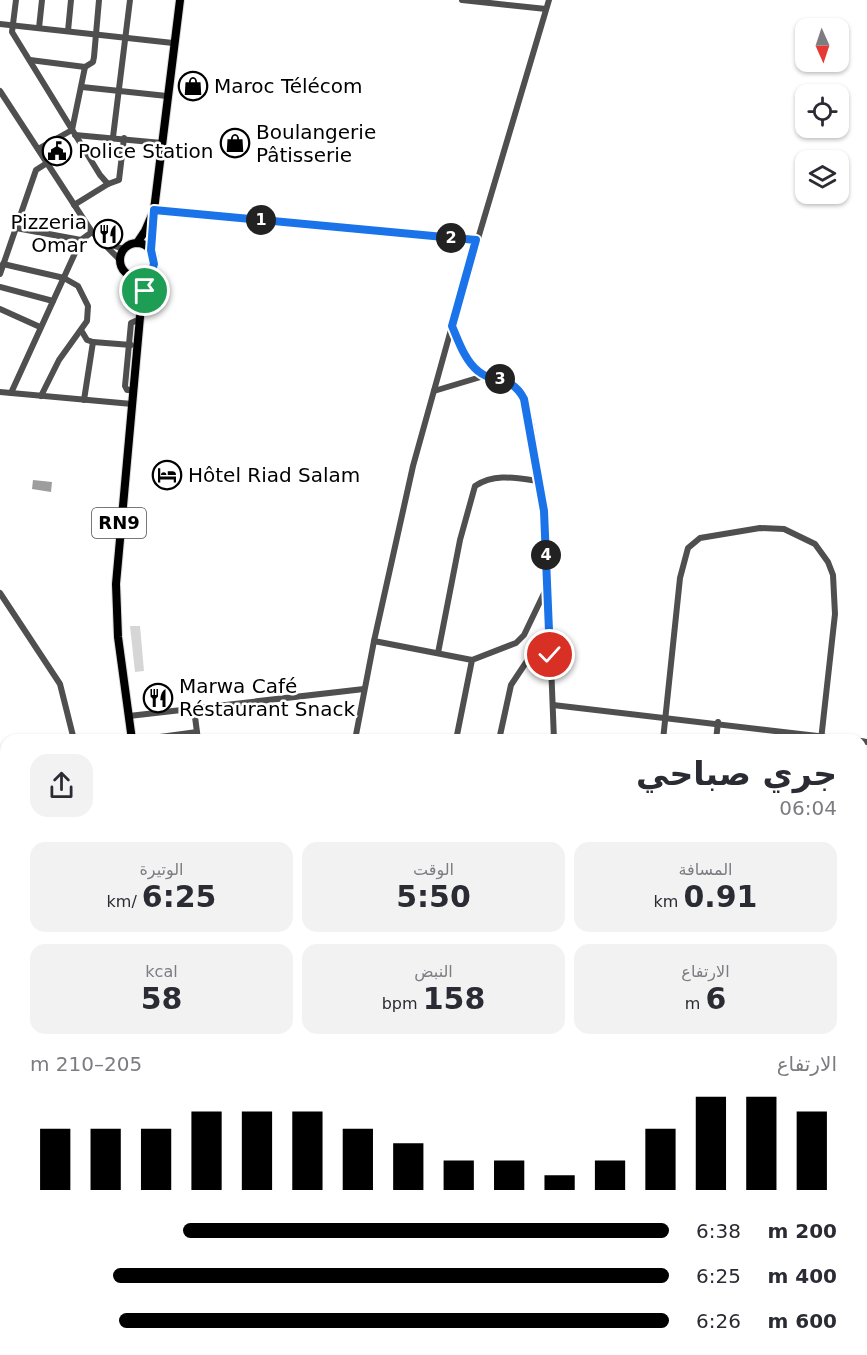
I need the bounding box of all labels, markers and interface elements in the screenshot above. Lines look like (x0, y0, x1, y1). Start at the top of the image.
north arrow (795, 18, 849, 72)
map controls (795, 18, 849, 204)
shop icon: Maroc Télécom (177, 70, 209, 102)
place label: Maroc Télécom (214, 74, 363, 98)
button: locate (795, 84, 849, 138)
place label: Boulangerie Pâtisserie (256, 120, 376, 167)
shop icon: Boulangerie Pâtisserie (219, 127, 251, 159)
public building icon: Police Station (41, 135, 73, 167)
place label: Police Station (78, 139, 213, 163)
button: layers (795, 150, 849, 204)
pin: 1 (246, 205, 276, 235)
place label: Pizzeria Omar (10, 210, 88, 257)
text: 1 (255, 210, 267, 229)
restaurant icon: Pizzeria Omar (92, 218, 124, 250)
pin: 2 (436, 223, 466, 253)
text: 2 (445, 228, 457, 247)
pin (119, 265, 170, 316)
icon: arrive (128, 274, 161, 307)
pin: 3 (485, 364, 515, 394)
text: 3 (494, 369, 506, 388)
hotel icon: Hôtel Riad Salam (151, 459, 183, 491)
place label: Hôtel Riad Salam (188, 463, 360, 487)
road number: RN9 (92, 508, 146, 538)
pin: 4 (531, 540, 561, 570)
text: 4 (540, 545, 552, 564)
pin (524, 629, 575, 680)
icon: check (533, 638, 566, 671)
place label: Marwa Café Réstaurant Snack (179, 674, 355, 721)
restaurant icon: Marwa Café Réstaurant Snack (142, 682, 174, 714)
button: share (30, 754, 93, 817)
text: جري صباحي (636, 754, 837, 793)
text: 06:04 (779, 796, 837, 820)
text: الوتيرة (139, 860, 184, 879)
text: الوقت (413, 860, 454, 879)
text: المسافة (679, 860, 732, 879)
text: 6:25 (142, 879, 216, 914)
text: 5:50 (396, 879, 471, 914)
text: 0.91 (683, 879, 757, 914)
text: /km (107, 892, 142, 911)
text: km (654, 892, 683, 911)
text: kcal (145, 962, 178, 981)
text: النبض (414, 962, 453, 981)
text: الارتفاع (681, 962, 730, 981)
text: 58 (141, 981, 182, 1016)
text: 158 (423, 981, 485, 1016)
text: 6 (705, 981, 726, 1016)
text: bpm (382, 994, 423, 1013)
text: m (685, 994, 705, 1013)
text: 205–210 m (30, 1052, 142, 1076)
text: الارتفاع (777, 1052, 837, 1076)
text: 6:38 (696, 1219, 741, 1243)
text: 200 m (767, 1219, 837, 1243)
text: 6:25 (696, 1264, 741, 1288)
text: 400 m (767, 1264, 837, 1288)
text: 6:26 (696, 1309, 741, 1333)
text: 600 m (767, 1309, 837, 1333)

